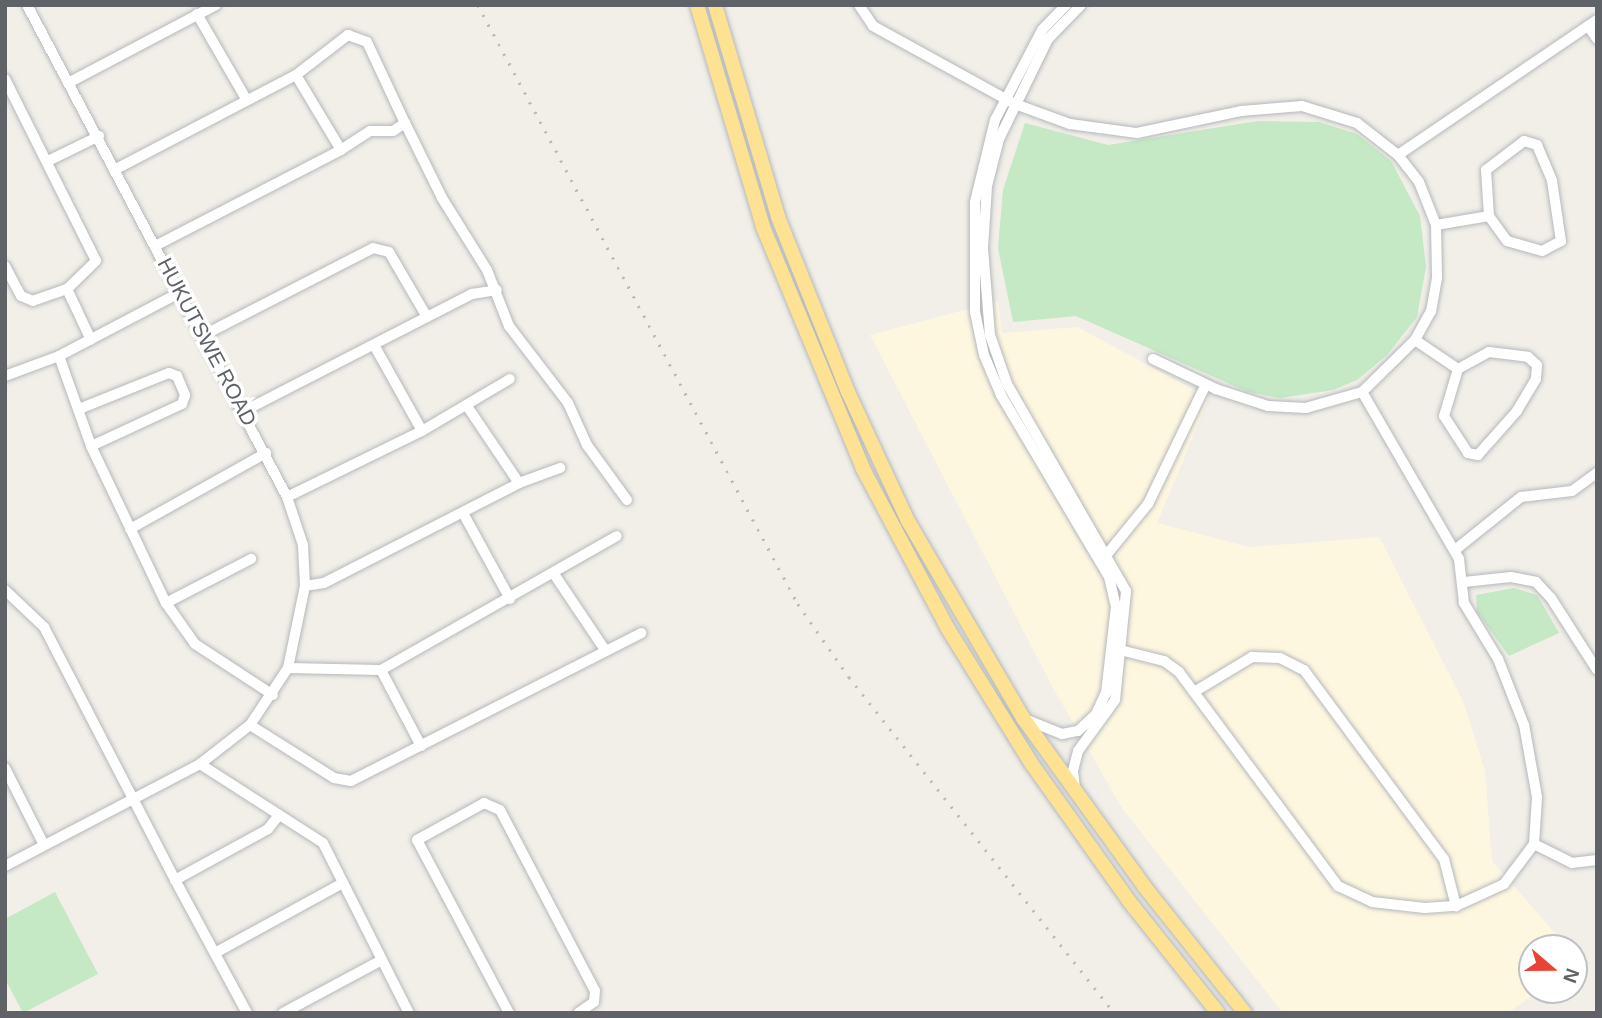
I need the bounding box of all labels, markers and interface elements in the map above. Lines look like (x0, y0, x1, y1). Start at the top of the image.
street label: HUKUTSWE ROAD (152, 254, 262, 430)
north arrow (1518, 934, 1588, 1004)
text: N (1559, 966, 1584, 986)

